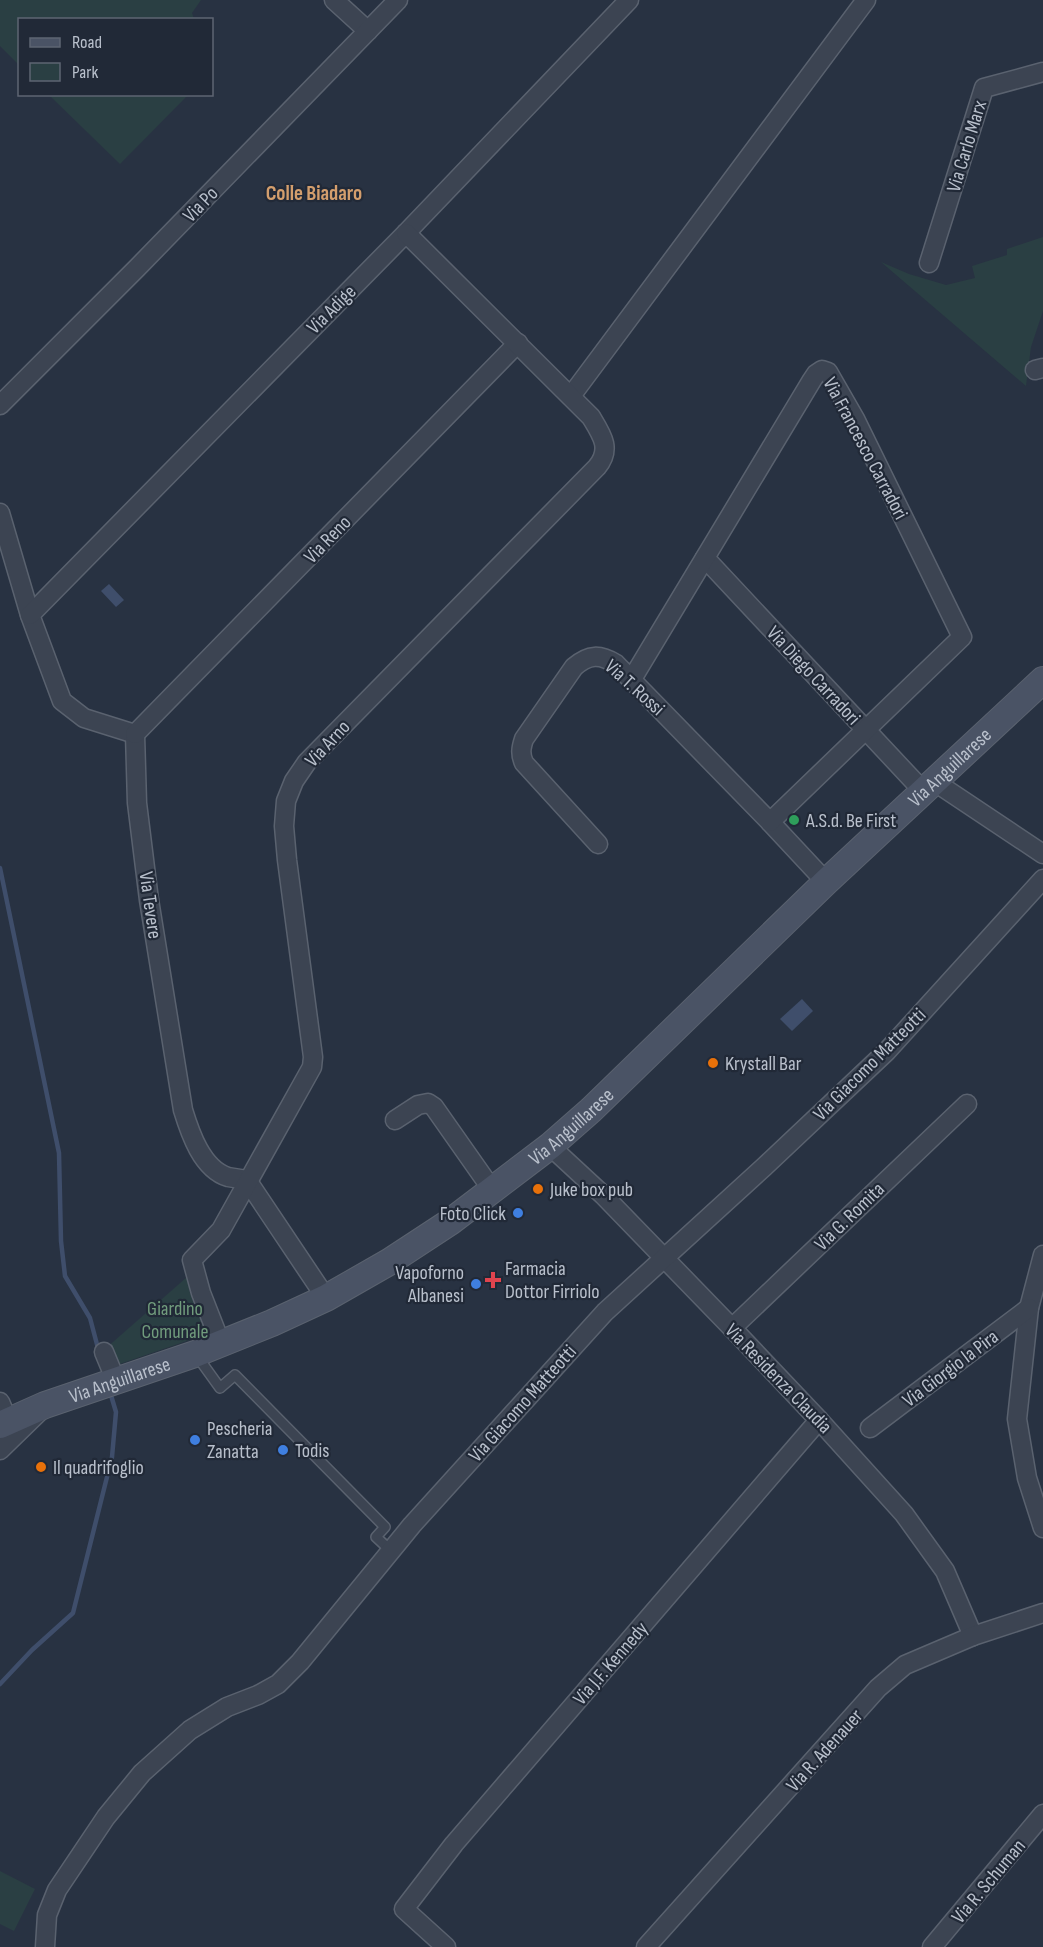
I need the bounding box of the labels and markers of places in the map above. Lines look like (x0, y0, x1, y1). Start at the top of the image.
place label: A.S.d. Be First (805, 809, 896, 833)
marker: A.S.d. Be First (787, 813, 801, 827)
place label: Krystall Bar (725, 1052, 802, 1076)
marker: Krystall Bar (706, 1056, 720, 1070)
place label: Juke box pub (549, 1178, 633, 1202)
marker: Juke box pub (531, 1182, 545, 1196)
place label: Foto Click (440, 1202, 506, 1226)
marker: Foto Click (511, 1206, 525, 1220)
place label: Farmacia Dottor Firriolo (505, 1257, 600, 1304)
place label: Vapoforno Albanesi (395, 1261, 464, 1308)
marker: Farmacia Dottor Firriolo (486, 1273, 500, 1287)
marker: Vapoforno Albanesi (469, 1277, 483, 1291)
place label: Pescheria Zanatta (207, 1417, 272, 1464)
marker: Pescheria Zanatta (188, 1433, 202, 1447)
place label: Todis (295, 1439, 329, 1463)
marker: Todis (276, 1443, 290, 1457)
place label: Il quadrifoglio (53, 1456, 144, 1480)
marker: Il quadrifoglio (34, 1460, 48, 1474)

